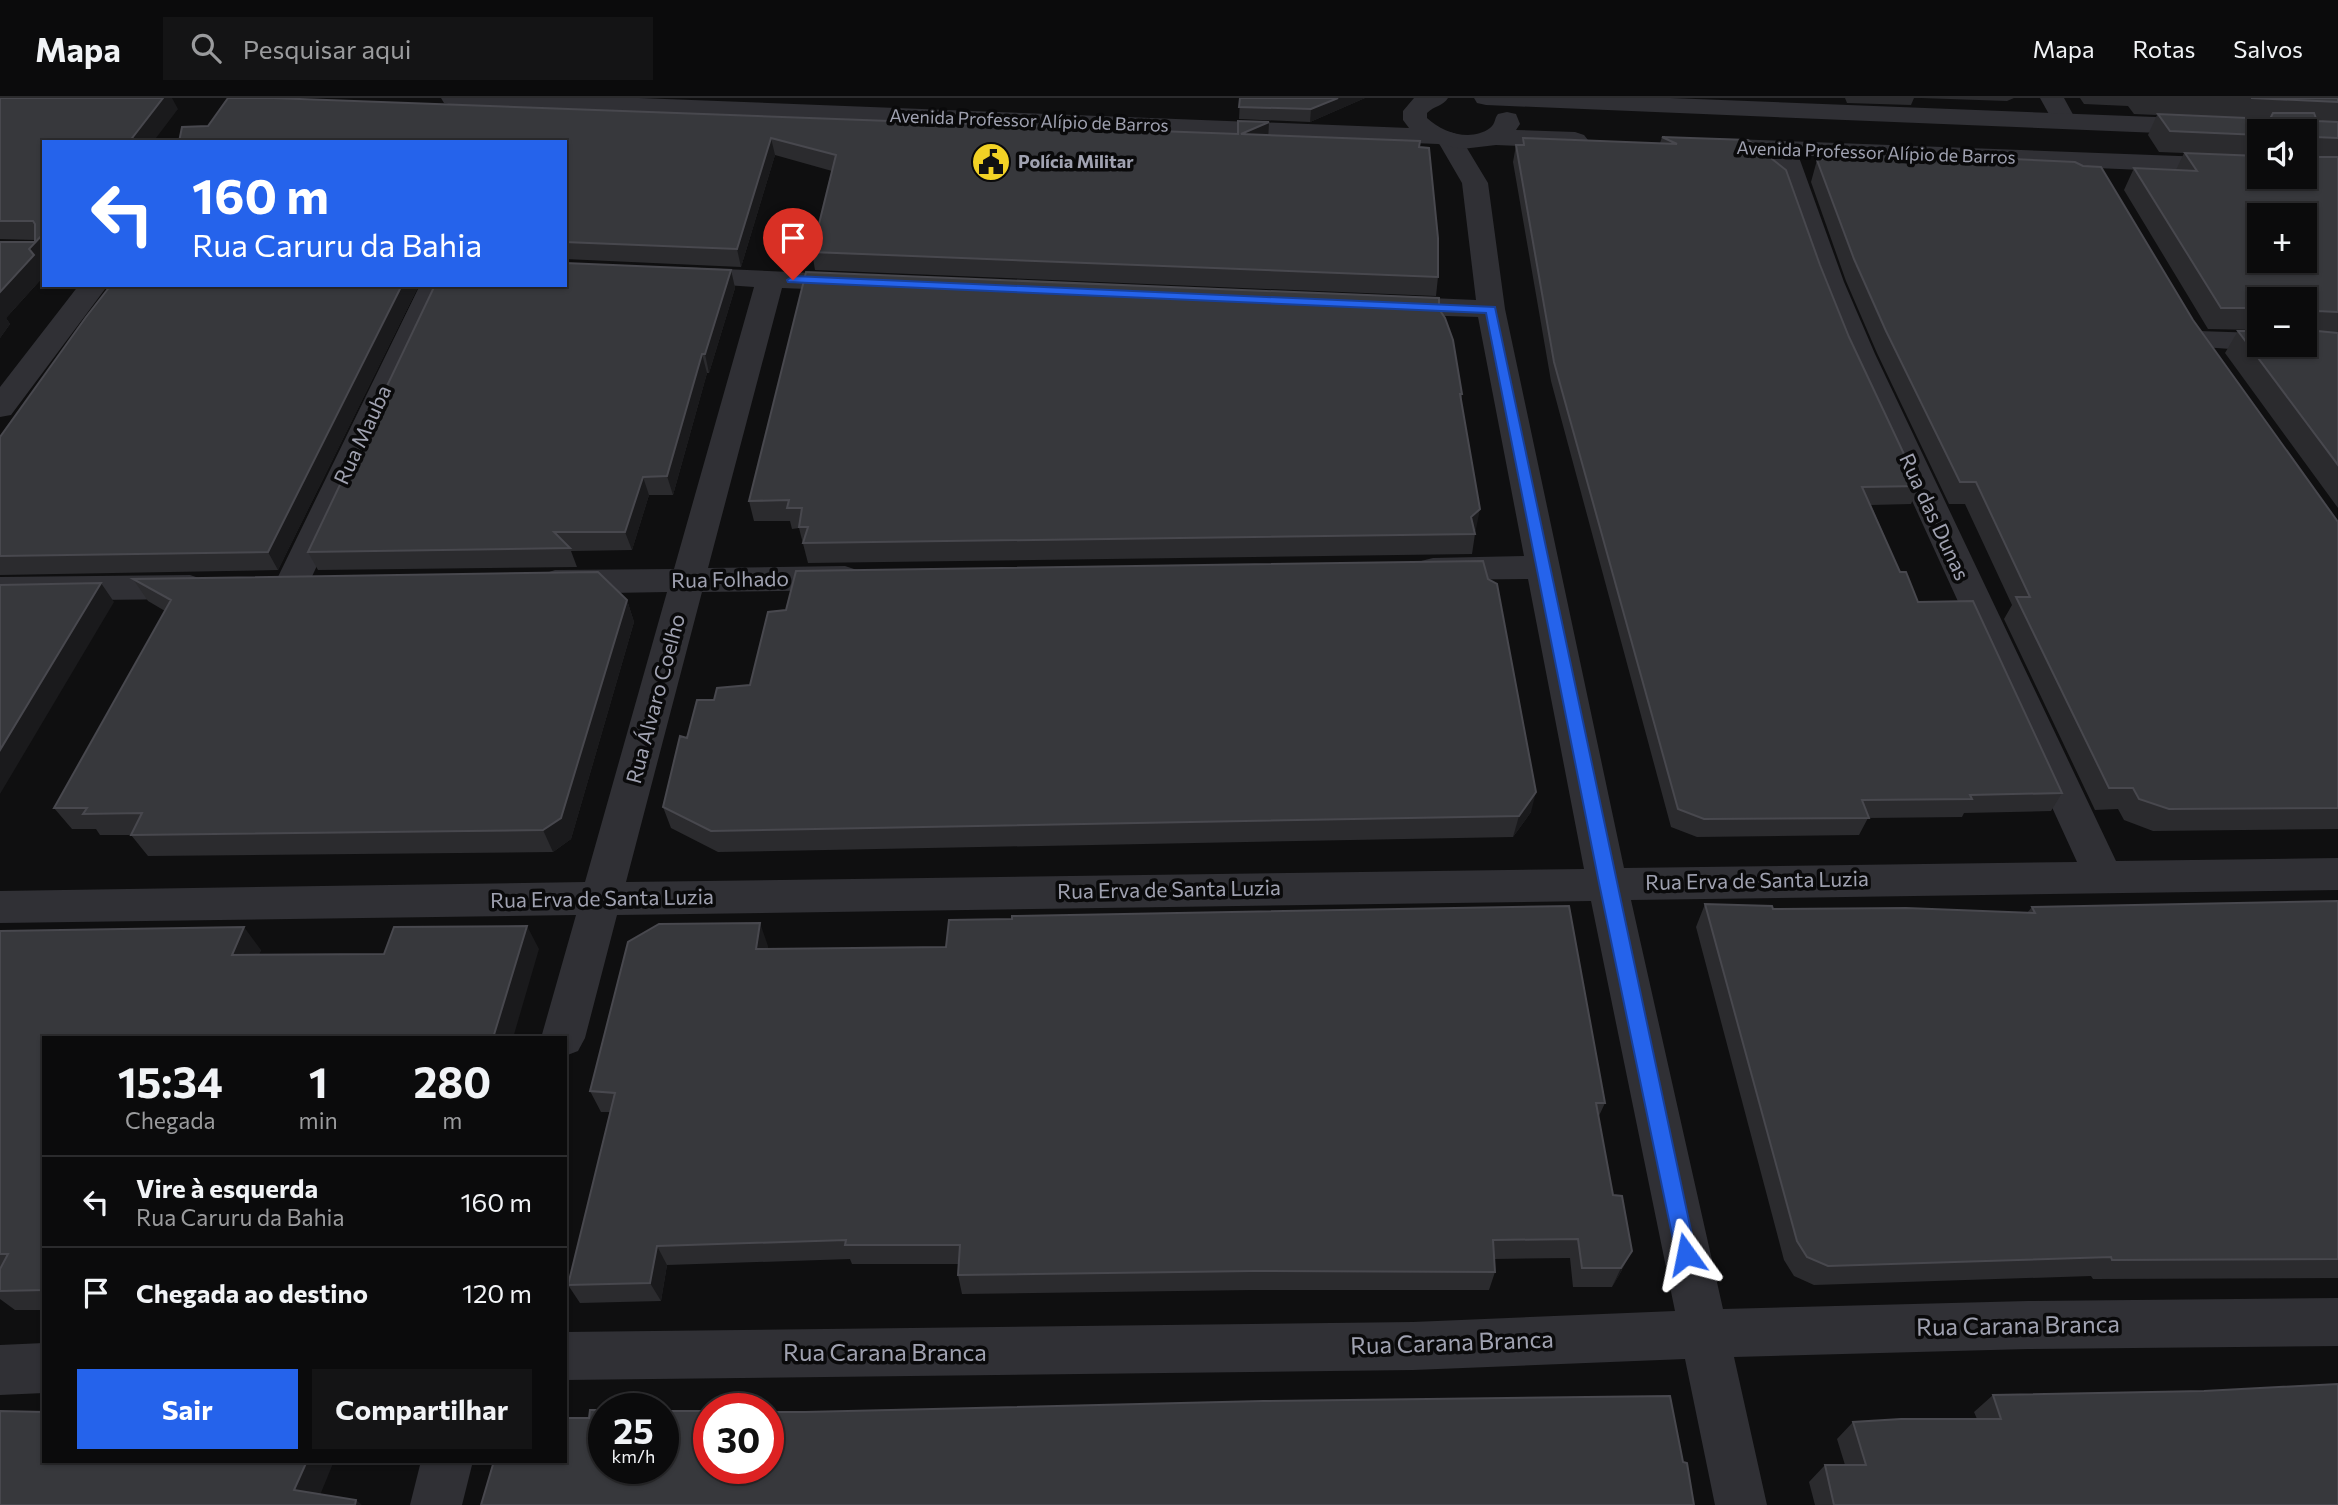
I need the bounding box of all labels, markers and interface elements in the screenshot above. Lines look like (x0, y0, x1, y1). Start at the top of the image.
search box (163, 17, 653, 80)
text: Mapa (35, 28, 121, 69)
icon: search (187, 29, 225, 67)
text: Pesquisar aqui (243, 33, 411, 64)
text: Mapa (2033, 34, 2095, 63)
text: Rotas (2133, 34, 2195, 63)
text: Salvos (2233, 34, 2303, 63)
street label: Avenida Professor Alípio de Barros (889, 104, 1169, 136)
map controls (2247, 119, 2317, 357)
button: sound (2247, 119, 2317, 189)
street label: Avenida Professor Alípio de Barros (1736, 136, 2016, 168)
public building icon: Polícia Militar (970, 141, 1012, 183)
place label: Polícia Militar (1018, 150, 1134, 172)
text: 160 m (192, 164, 329, 224)
icon: left (77, 168, 168, 259)
button: + (2247, 203, 2317, 273)
pin (763, 208, 823, 280)
icon: arrive (774, 219, 812, 257)
text: Rua Caruru da Bahia (192, 224, 482, 264)
button: − (2247, 287, 2317, 357)
street label: Rua Mauba (328, 381, 396, 488)
street label: Rua das Dunas (1895, 449, 1976, 584)
street label: Rua Folhado (671, 565, 789, 592)
street label: Rua Álvaro Coelho (620, 611, 689, 786)
street label: Rua Erva de Santa Luzia (1645, 865, 1869, 894)
street label: Rua Erva de Santa Luzia (1057, 874, 1281, 903)
street label: Rua Erva de Santa Luzia (490, 883, 714, 912)
text: 15:34 (118, 1055, 223, 1107)
text: 1 (309, 1055, 328, 1107)
text: 280 (414, 1055, 491, 1107)
text: Chegada (125, 1106, 216, 1134)
text: min (299, 1106, 338, 1134)
text: m (442, 1106, 462, 1134)
text: Vire à esquerda (136, 1172, 318, 1203)
icon: left (77, 1183, 115, 1221)
text: 160 m (460, 1186, 532, 1217)
text: Rua Caruru da Bahia (136, 1203, 345, 1231)
position arrow (1649, 1217, 1723, 1291)
icon: arrive (77, 1274, 115, 1312)
text: Chegada ao destino (136, 1277, 368, 1308)
text: 120 m (462, 1277, 532, 1308)
street label: Rua Carana Branca (1916, 1308, 2120, 1341)
street label: Rua Carana Branca (1350, 1323, 1554, 1360)
street label: Rua Carana Branca (783, 1337, 987, 1366)
button: Sair (77, 1369, 298, 1449)
button: Compartilhar (312, 1369, 532, 1449)
speed limit sign: 30 (693, 1393, 784, 1484)
text: 25 (613, 1408, 654, 1451)
text: km/h (612, 1445, 655, 1467)

